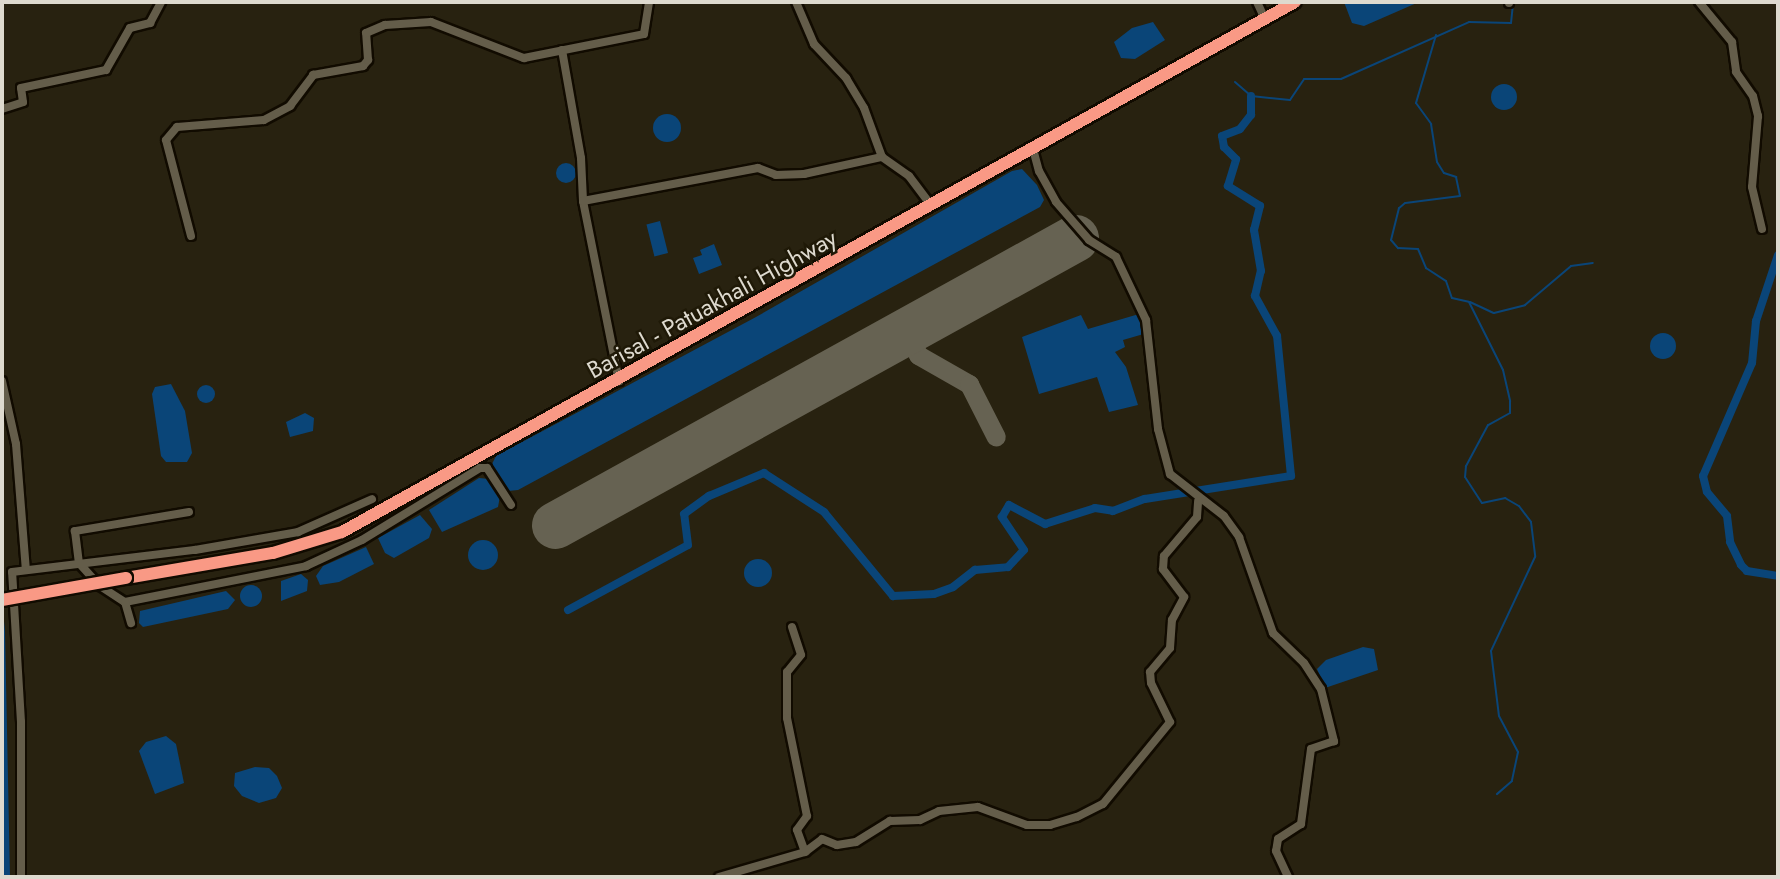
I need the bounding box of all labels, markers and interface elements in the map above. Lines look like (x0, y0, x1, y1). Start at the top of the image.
street label: Barisal - Patuakhali Highway (582, 223, 842, 385)

